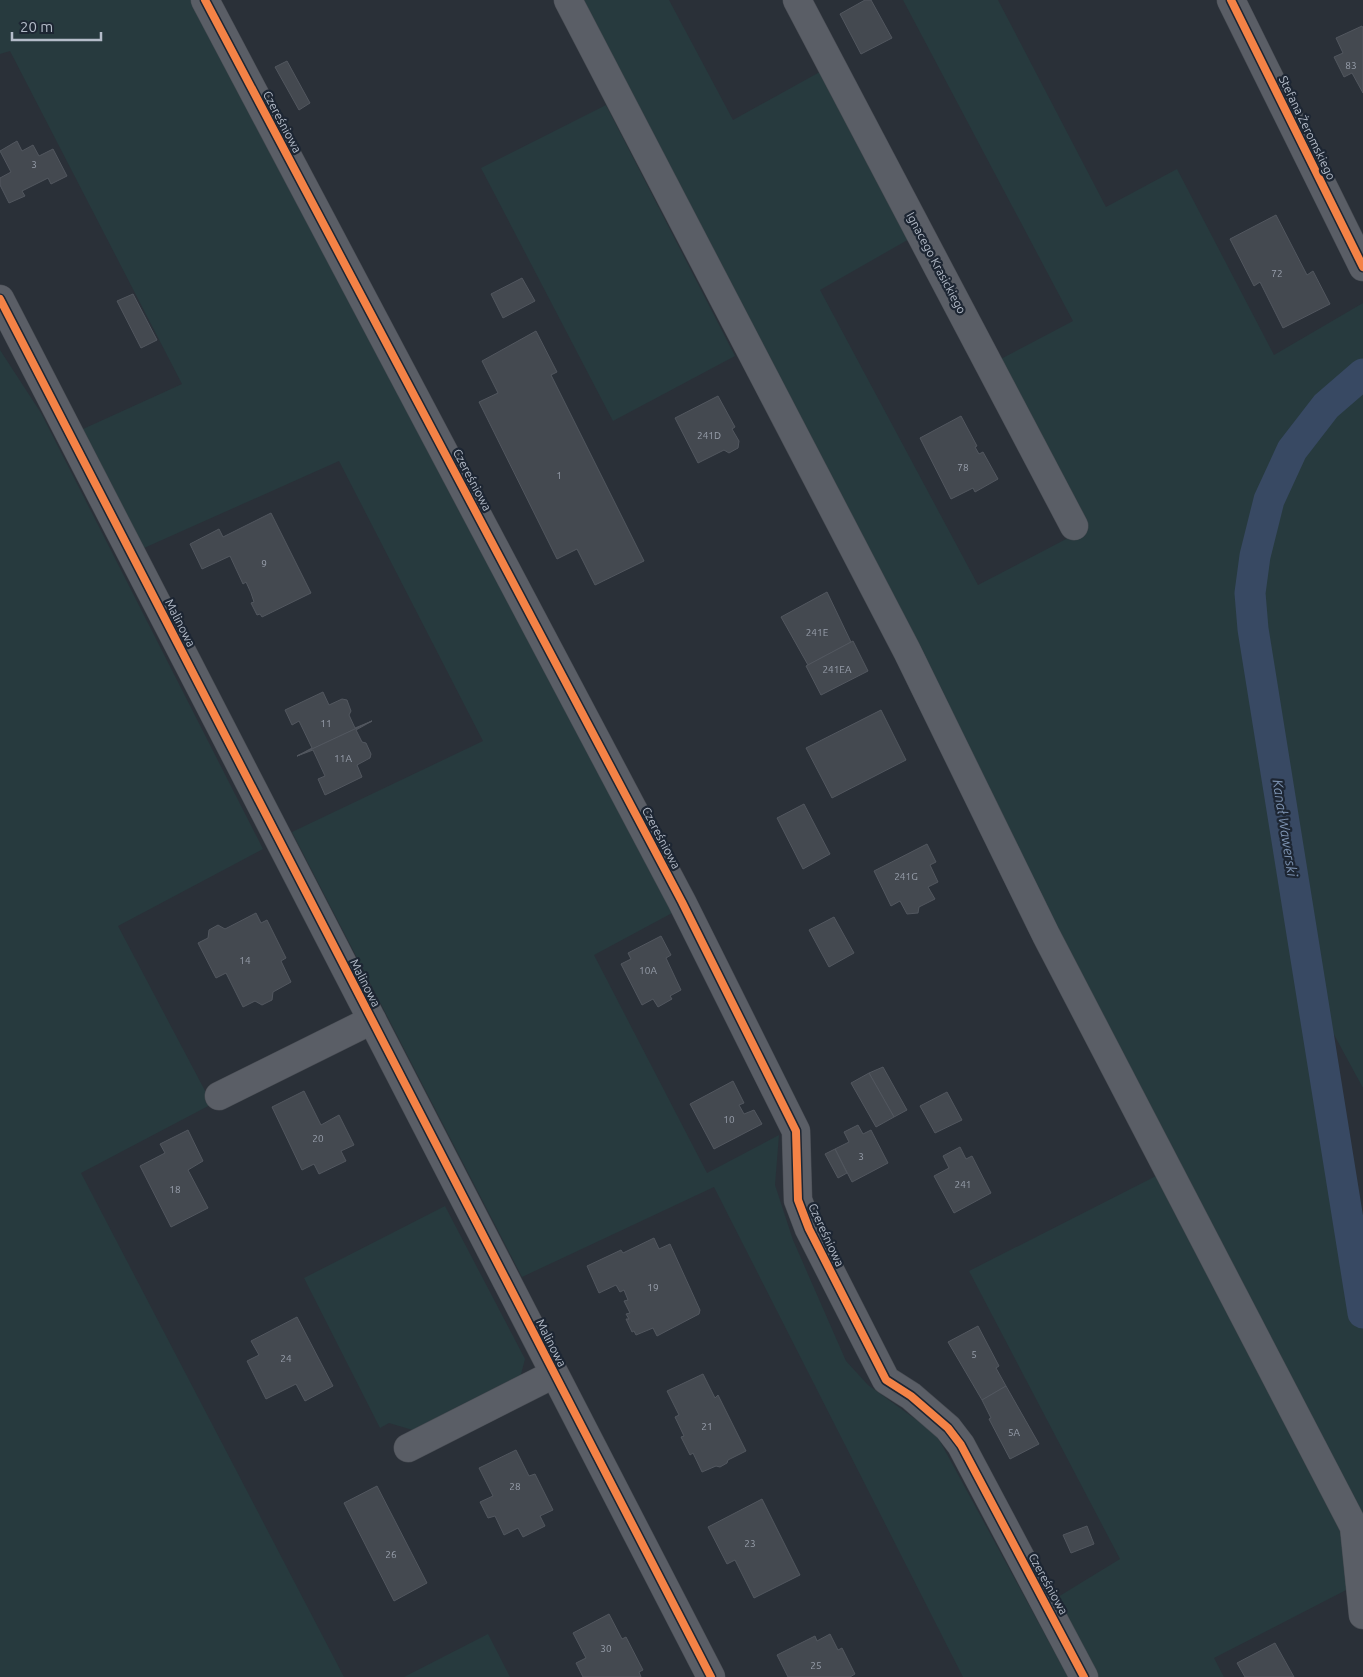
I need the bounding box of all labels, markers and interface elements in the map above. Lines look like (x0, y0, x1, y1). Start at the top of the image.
scale bar (12, 10, 101, 42)
text: 20 m (20, 18, 53, 35)
house number: 83 (1345, 60, 1357, 71)
street label: Stefana Żeromskiego (1277, 74, 1338, 182)
street label: Czereśniowa (261, 89, 304, 155)
house number: 3 (31, 159, 37, 170)
street label: Ignacego Krasickiego (904, 210, 969, 316)
house number: 72 (1271, 268, 1283, 279)
house number: 241D (697, 430, 721, 441)
street label: Czereśniowa (451, 447, 494, 513)
house number: 78 (957, 462, 969, 473)
house number: 1 (556, 470, 562, 481)
house number: 9 (261, 558, 267, 569)
street label: Malinowa (163, 597, 198, 649)
house number: 241E (806, 627, 829, 638)
house number: 241EA (822, 664, 852, 675)
house number: 11 (320, 718, 332, 729)
house number: 11A (334, 753, 352, 764)
water label: Kanał Wawerski (1269, 778, 1301, 878)
street label: Czereśniowa (640, 805, 683, 871)
house number: 241G (894, 871, 918, 882)
house number: 14 (239, 955, 251, 966)
street label: Malinowa (348, 957, 383, 1009)
house number: 10A (639, 965, 657, 976)
house number: 10 (723, 1114, 735, 1125)
house number: 20 (312, 1133, 324, 1144)
house number: 3 (858, 1151, 864, 1162)
house number: 241 (955, 1179, 971, 1190)
house number: 18 (169, 1184, 181, 1195)
street label: Czereśniowa (806, 1201, 847, 1268)
house number: 19 (647, 1282, 659, 1293)
street label: Malinowa (534, 1317, 569, 1369)
house number: 5 (971, 1349, 977, 1360)
house number: 24 (280, 1353, 292, 1364)
house number: 21 (701, 1421, 713, 1432)
house number: 5A (1008, 1427, 1021, 1438)
house number: 28 (509, 1481, 521, 1492)
house number: 23 (744, 1538, 756, 1549)
house number: 26 (385, 1549, 397, 1560)
street label: Czereśniowa (1026, 1551, 1071, 1617)
house number: 30 (600, 1643, 612, 1654)
house number: 25 (810, 1660, 822, 1671)

